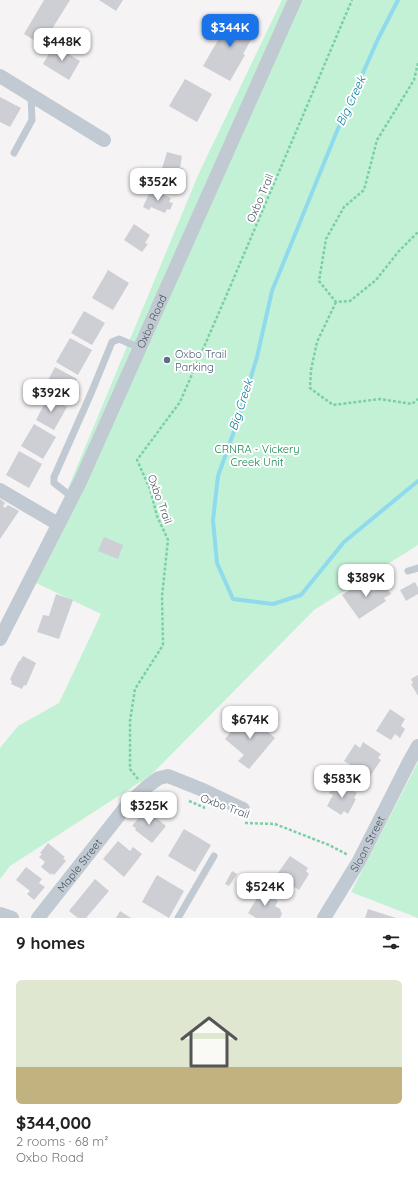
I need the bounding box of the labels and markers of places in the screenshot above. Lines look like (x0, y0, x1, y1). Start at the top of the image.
pin: $344K (202, 14, 258, 48)
pin: $448K (34, 28, 90, 62)
pin: $352K (130, 168, 186, 202)
place label: Oxbo Trail Parking (175, 347, 227, 374)
marker: Oxbo Trail Parking (162, 355, 172, 365)
pin: $392K (23, 379, 79, 413)
pin: $389K (338, 564, 394, 598)
pin: $674K (222, 706, 278, 740)
pin: $583K (314, 765, 370, 799)
pin: $325K (121, 792, 177, 826)
pin: $524K (237, 873, 293, 907)

